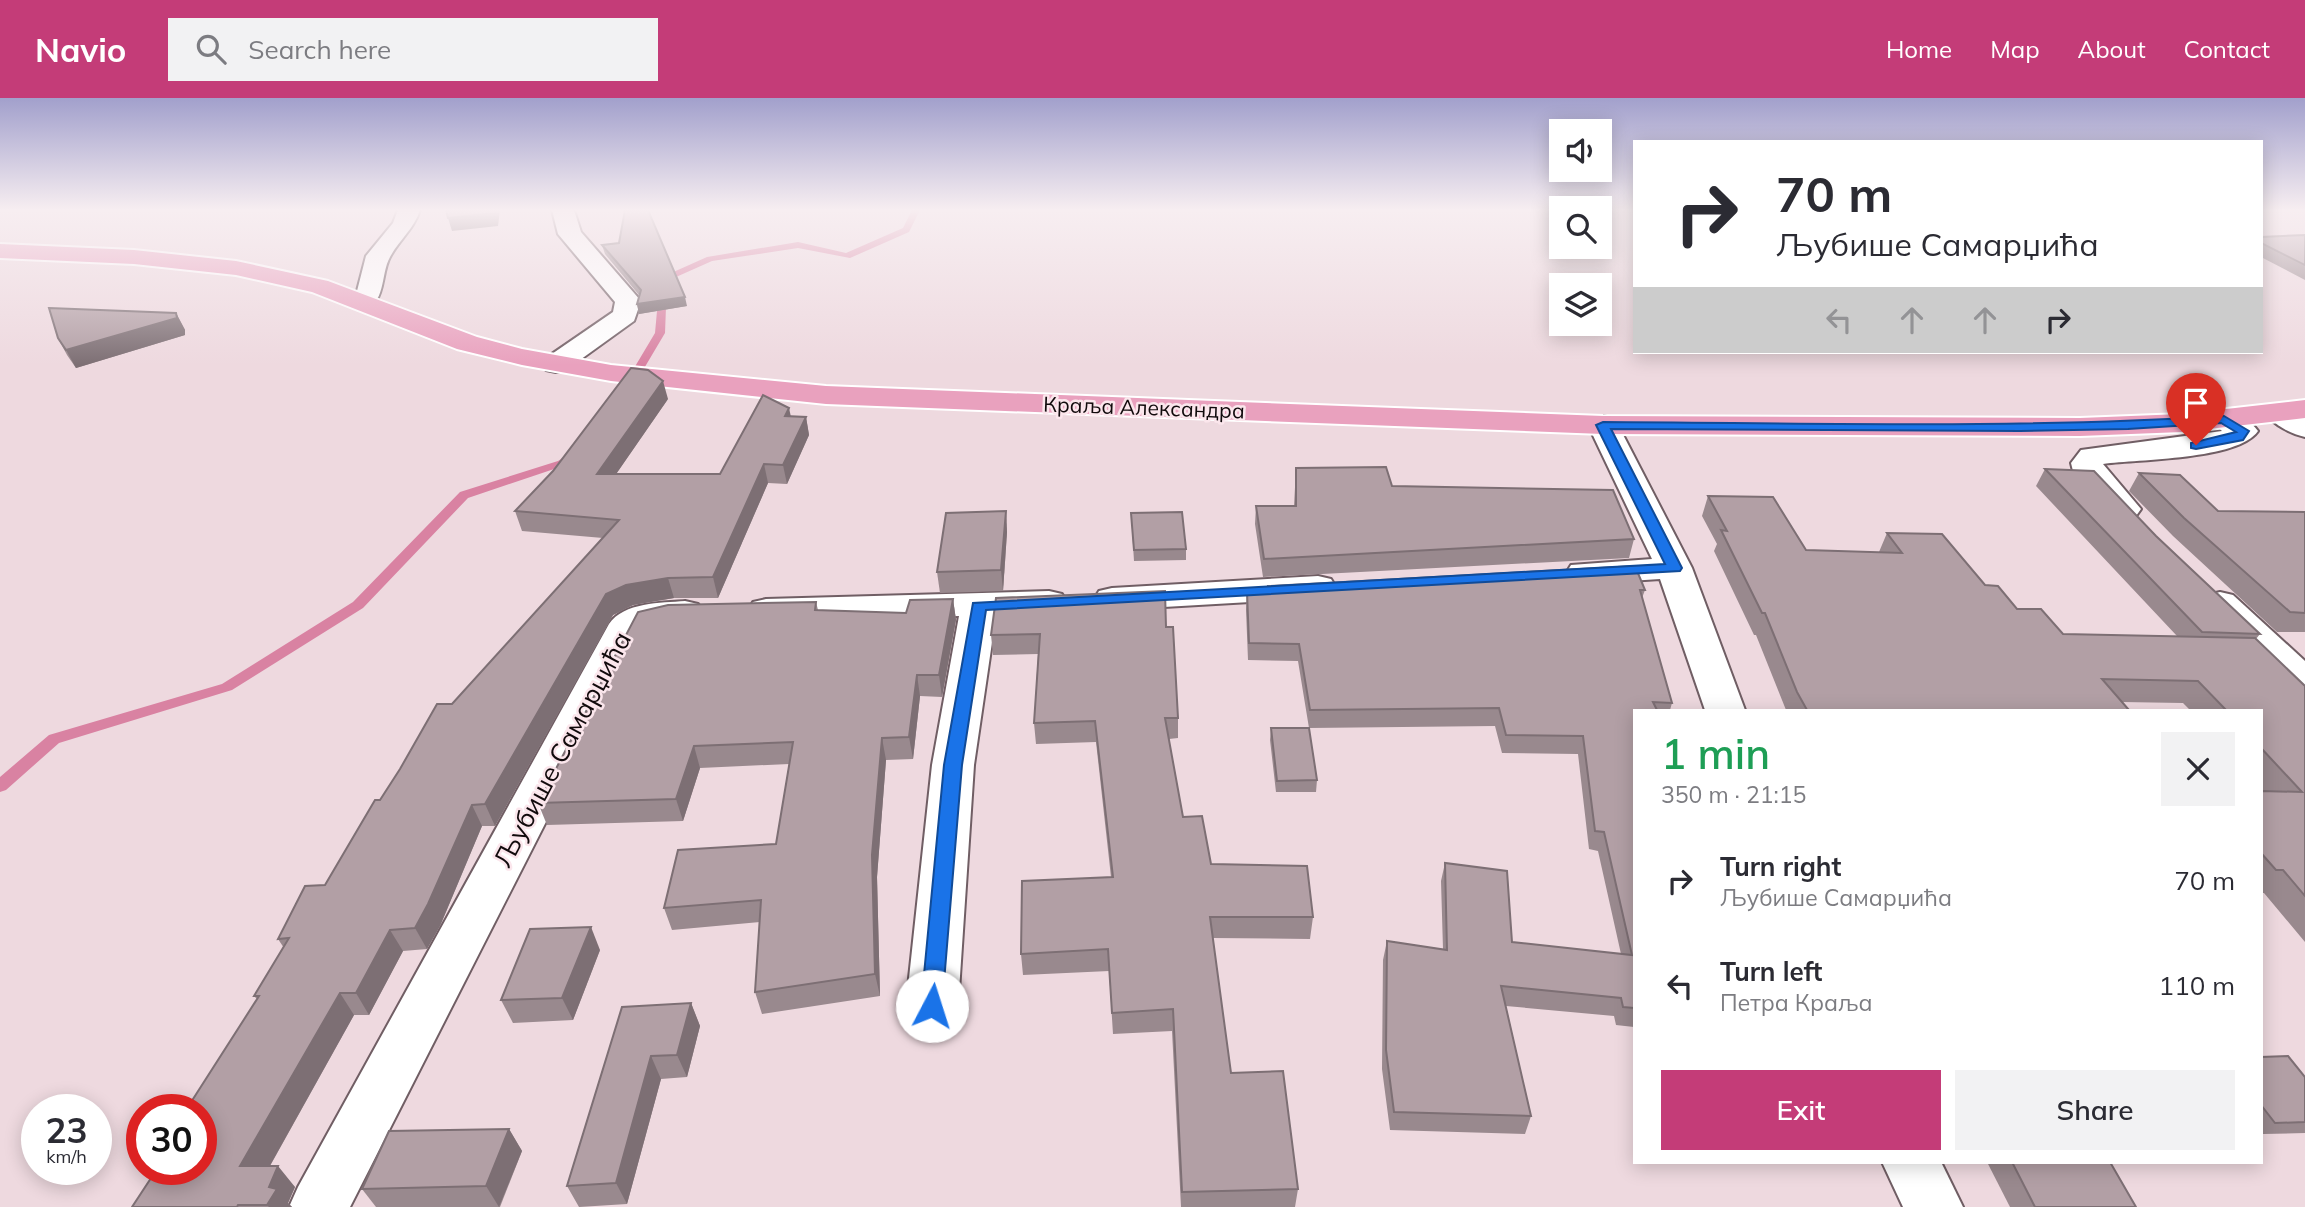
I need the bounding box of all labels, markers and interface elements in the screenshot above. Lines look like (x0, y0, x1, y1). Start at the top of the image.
search box (168, 18, 658, 81)
text: Navio (35, 29, 126, 70)
icon: search (192, 30, 230, 68)
text: Search here (248, 33, 391, 66)
text: Home (1886, 34, 1952, 64)
text: Map (1990, 34, 2040, 64)
text: About (2078, 34, 2146, 64)
text: Contact (2184, 34, 2270, 64)
map controls (1549, 119, 1612, 336)
button: sound (1549, 119, 1612, 182)
text: 70 m (1776, 163, 1892, 224)
icon: right (1661, 168, 1752, 259)
button: search (1549, 196, 1612, 259)
text: Љубише Самарџића (1776, 224, 2099, 264)
button: layers (1549, 273, 1612, 336)
icon: left (1820, 301, 1858, 339)
icon: ahead (1893, 301, 1931, 339)
icon: ahead (1966, 301, 2004, 339)
icon: right (2039, 301, 2077, 339)
pin (2166, 373, 2226, 445)
icon: arrive (2177, 384, 2215, 422)
street label: Краља Александра (1043, 390, 1245, 424)
street label: Љубише Самарџића (486, 625, 638, 873)
text: 1 min (1661, 727, 1770, 780)
button: close (2161, 732, 2235, 806)
text: 350 m · 21:15 (1661, 780, 1806, 809)
text: Turn right (1720, 850, 1841, 883)
icon: right (1661, 862, 1699, 900)
text: 70 m (2174, 864, 2235, 897)
text: Љубише Самарџића (1720, 883, 1952, 912)
text: Turn left (1720, 955, 1822, 988)
icon: left (1661, 967, 1699, 1005)
position arrow (895, 969, 969, 1043)
text: 110 m (2159, 969, 2235, 1002)
text: Петра Краља (1720, 988, 1873, 1017)
button: Exit (1661, 1070, 1941, 1150)
button: Share (1955, 1070, 2235, 1150)
speed limit sign: 30 (126, 1094, 217, 1185)
text: 23 (45, 1108, 88, 1152)
text: km/h (46, 1145, 87, 1168)

